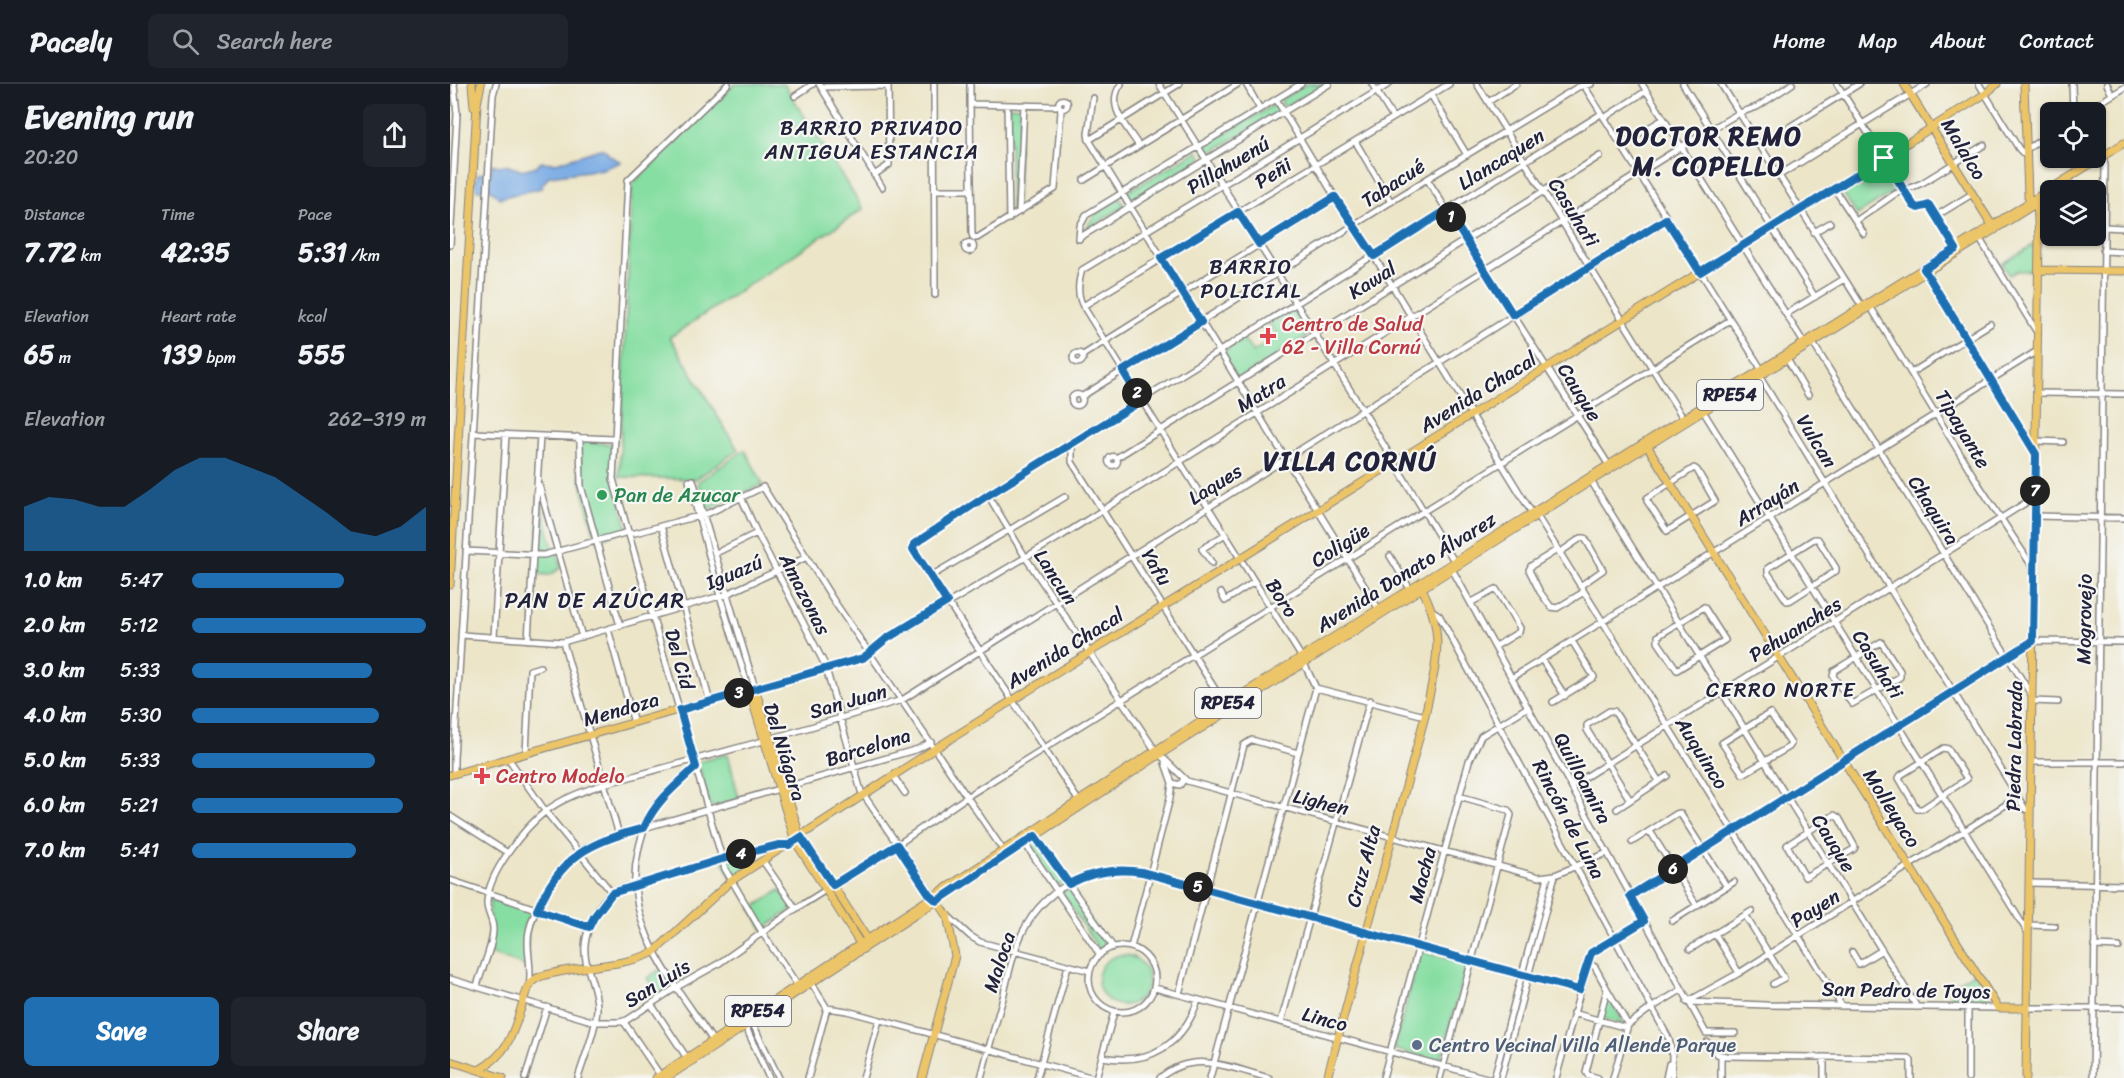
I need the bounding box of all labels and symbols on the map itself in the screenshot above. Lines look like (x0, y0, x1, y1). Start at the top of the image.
district label: BARRIO PRIVADO ANTIGUA ESTANCIA (763, 109, 980, 171)
street label: Malalco (1931, 111, 1996, 187)
district label: DOCTOR REMO M. COPELLO (1615, 113, 1803, 189)
street label: Llancaquen (1451, 119, 1552, 200)
street label: Pillahuenú (1180, 127, 1277, 204)
pin (1858, 132, 1909, 183)
street label: Peñi (1248, 148, 1300, 199)
street label: Tabacué (1354, 149, 1433, 218)
street label: Casuhati (1538, 171, 1609, 255)
pin: 1 (1436, 202, 1466, 232)
district label: BARRIO POLICIAL (1200, 248, 1302, 310)
street label: Kawal (1341, 251, 1405, 309)
place label: Centro de Salud 62 - Villa Cornú (1282, 307, 1424, 365)
marker: Centro de Salud 62 - Villa Cornú (1259, 327, 1277, 345)
street label: Avenida Chacal (1412, 342, 1544, 443)
street label: Cauque (1548, 356, 1611, 429)
street label: Matra (1229, 364, 1294, 422)
pin: 2 (1122, 378, 1152, 408)
road number: RPE54 (1697, 380, 1763, 410)
street label: Tipayante (1925, 383, 2000, 476)
street label: Vulcan (1787, 407, 1847, 475)
district label: VILLA CORNÚ (1263, 438, 1437, 484)
street label: Laques (1181, 454, 1250, 515)
street label: Chaquira (1898, 468, 1969, 552)
street label: Arrayán (1727, 469, 1807, 537)
pin: 7 (2020, 476, 2050, 506)
place label: Pan de Azucar (614, 478, 742, 513)
marker: Pan de Azucar (595, 488, 609, 502)
street label: Avenida Donato Álvarez (1308, 502, 1504, 643)
street label: Coligüe (1304, 513, 1377, 577)
street label: Lancun (1024, 542, 1087, 613)
street label: Yafu (1132, 542, 1182, 593)
street label: Iguazú (699, 545, 768, 600)
street label: Amazonas (768, 546, 841, 642)
street label: Boro (1256, 571, 1307, 625)
street label: Mogrovejo (2066, 573, 2103, 665)
district label: PAN DE AZÚCAR (505, 581, 685, 620)
street label: Pehuanches (1742, 587, 1849, 672)
street label: Avenida Chacal (999, 598, 1131, 699)
street label: Casuhati (1842, 623, 1913, 707)
street label: Del Cid (654, 625, 705, 695)
district label: CERRO NORTE (1706, 671, 1856, 709)
street label: San Juan (805, 674, 891, 729)
pin: 3 (724, 678, 754, 708)
street label: Piedra Labrada (1996, 680, 2033, 812)
street label: Mendoza (579, 682, 663, 737)
road number: RPE54 (1195, 688, 1261, 718)
street label: Del Niágara (753, 699, 816, 806)
street label: Auquinco (1665, 709, 1738, 797)
street label: Barcelona (821, 718, 915, 777)
street label: Quilloamira (1544, 726, 1621, 830)
street label: Rincón de Luna (1522, 753, 1615, 885)
place label: Centro Modelo (496, 759, 625, 794)
street label: Molleyaco (1853, 761, 1930, 855)
marker: Centro Modelo (473, 767, 491, 785)
street label: Lighen (1289, 779, 1353, 826)
street label: Cauque (1802, 807, 1865, 880)
street label: Cruz Alta (1336, 820, 1391, 911)
pin: 4 (726, 839, 756, 869)
street label: Macha (1398, 842, 1447, 907)
pin: 6 (1658, 854, 1688, 884)
pin: 5 (1183, 872, 1213, 902)
street label: Payen (1783, 879, 1847, 937)
street label: Maloca (973, 927, 1026, 997)
street label: San Luis (617, 949, 698, 1018)
street label: San Pedro de Toyos (1821, 972, 1991, 1009)
road number: RPE54 (725, 996, 791, 1026)
street label: Linco (1298, 997, 1351, 1042)
place label: Centro Vecinal Villa Allende Parque (1429, 1028, 1737, 1063)
marker: Centro Vecinal Villa Allende Parque (1410, 1038, 1424, 1052)

